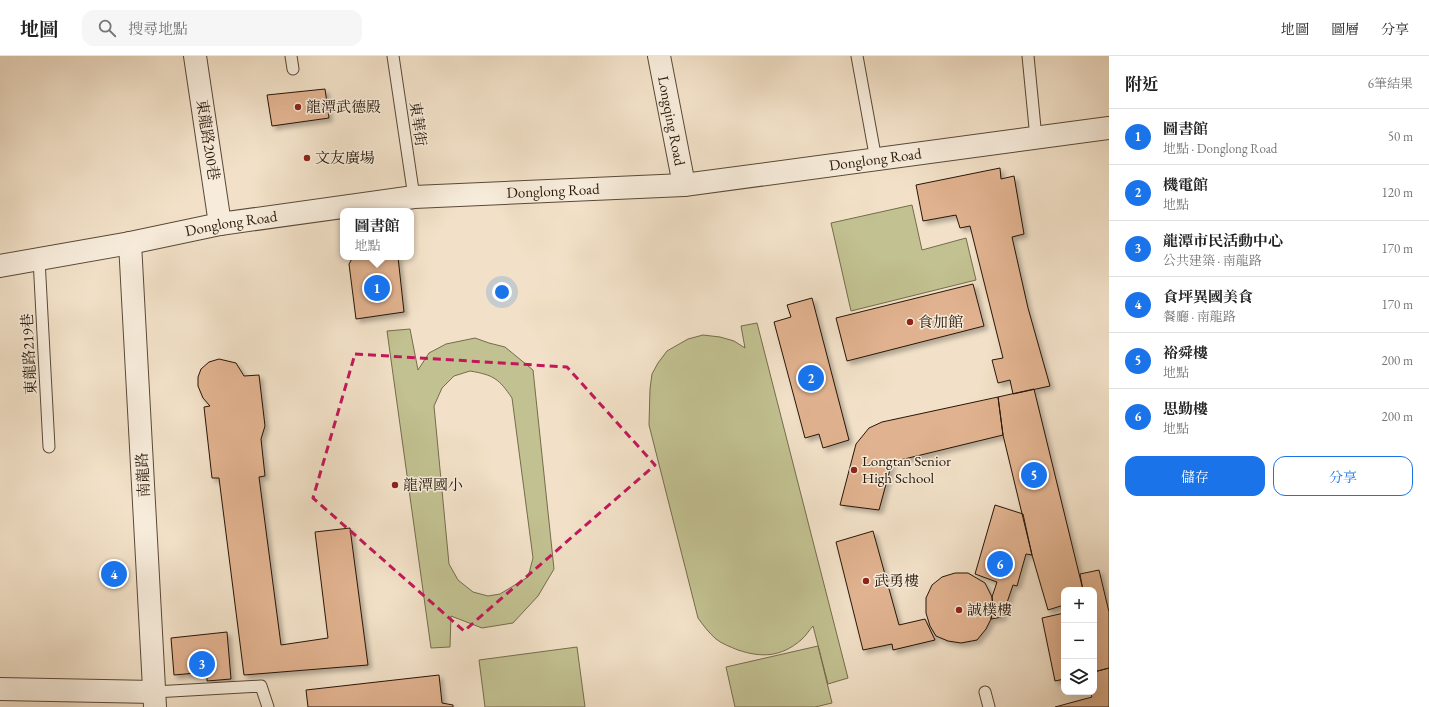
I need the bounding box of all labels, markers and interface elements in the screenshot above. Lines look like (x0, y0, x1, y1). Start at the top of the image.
search box (82, 10, 362, 46)
text: 地圖 (20, 17, 58, 42)
icon: search (96, 17, 118, 39)
text: 搜尋地點 (128, 19, 188, 38)
text: 地圖 (1281, 20, 1309, 38)
text: 圖層 (1331, 20, 1359, 38)
text: 分享 (1381, 20, 1409, 38)
text: 附近 (1125, 73, 1159, 95)
street label: Longqing Road (654, 74, 690, 168)
text: 6筆結果 (1368, 75, 1413, 92)
place label: 龍潭武德殿 (306, 97, 381, 116)
street label: 東龍路200巷 (193, 98, 224, 182)
street label: 東華街 (406, 100, 431, 148)
marker: 龍潭武德殿 (293, 102, 303, 112)
text: 圖書館 (1163, 119, 1208, 138)
text: 1 (1135, 128, 1141, 145)
text: 50 m (1388, 128, 1413, 145)
text: 地點 · Donglong Road (1163, 140, 1277, 157)
street label: Donglong Road (828, 143, 923, 174)
place label: 文友廣場 (315, 148, 375, 167)
marker: 文友廣場 (302, 153, 312, 163)
text: 機電館 (1163, 175, 1208, 194)
street label: Donglong Road (506, 179, 600, 202)
text: 2 (1135, 184, 1141, 201)
text: 120 m (1382, 184, 1413, 201)
text: 地點 (1163, 196, 1189, 213)
street label: Donglong Road (183, 206, 279, 240)
popup (340, 208, 414, 260)
text: 圖書館 (354, 216, 400, 235)
text: 龍潭市民活動中心 (1163, 231, 1283, 250)
text: 地點 (354, 237, 381, 254)
text: 3 (1135, 240, 1141, 257)
text: 170 m (1382, 240, 1413, 257)
text: 公共建築 · 南龍路 (1163, 252, 1262, 269)
pin: 1 (364, 273, 390, 303)
your location (492, 282, 512, 302)
text: 食坪異國美食 (1163, 287, 1253, 306)
text: 4 (1135, 296, 1141, 313)
text: 170 m (1382, 296, 1413, 313)
text: 餐廳 · 南龍路 (1163, 308, 1236, 325)
place label: 食加館 (918, 312, 963, 331)
street label: 東龍路219巷 (17, 313, 40, 395)
marker: 食加館 (905, 317, 915, 327)
text: 裕舜樓 (1163, 343, 1208, 362)
text: 5 (1135, 352, 1141, 369)
text: 200 m (1382, 352, 1413, 369)
pin: 2 (798, 363, 824, 393)
text: 地點 (1163, 364, 1189, 381)
text: 思勤樓 (1163, 399, 1208, 418)
text: 6 (1135, 408, 1141, 425)
text: 200 m (1382, 408, 1413, 425)
text: 地點 (1163, 420, 1189, 437)
place label: Longtan Senior High School (862, 451, 951, 487)
street label: 南龍路 (132, 452, 153, 498)
button: 儲存 (1125, 456, 1265, 496)
button: 分享 (1273, 456, 1413, 496)
pin: 5 (1021, 460, 1047, 490)
marker: Longtan Senior High School (849, 465, 859, 475)
place label: 龍潭國小 (403, 475, 463, 494)
marker: 龍潭國小 (390, 480, 400, 490)
pin: 6 (987, 549, 1013, 579)
pin: 4 (101, 559, 127, 589)
place label: 武勇樓 (874, 571, 919, 590)
marker: 武勇樓 (861, 576, 871, 586)
map controls (1061, 587, 1097, 695)
button: + (1061, 587, 1097, 623)
place label: 誠樸樓 (967, 600, 1012, 619)
marker: 誠樸樓 (954, 605, 964, 615)
button: − (1061, 623, 1097, 659)
pin: 3 (189, 649, 215, 679)
button: layers (1061, 659, 1097, 695)

